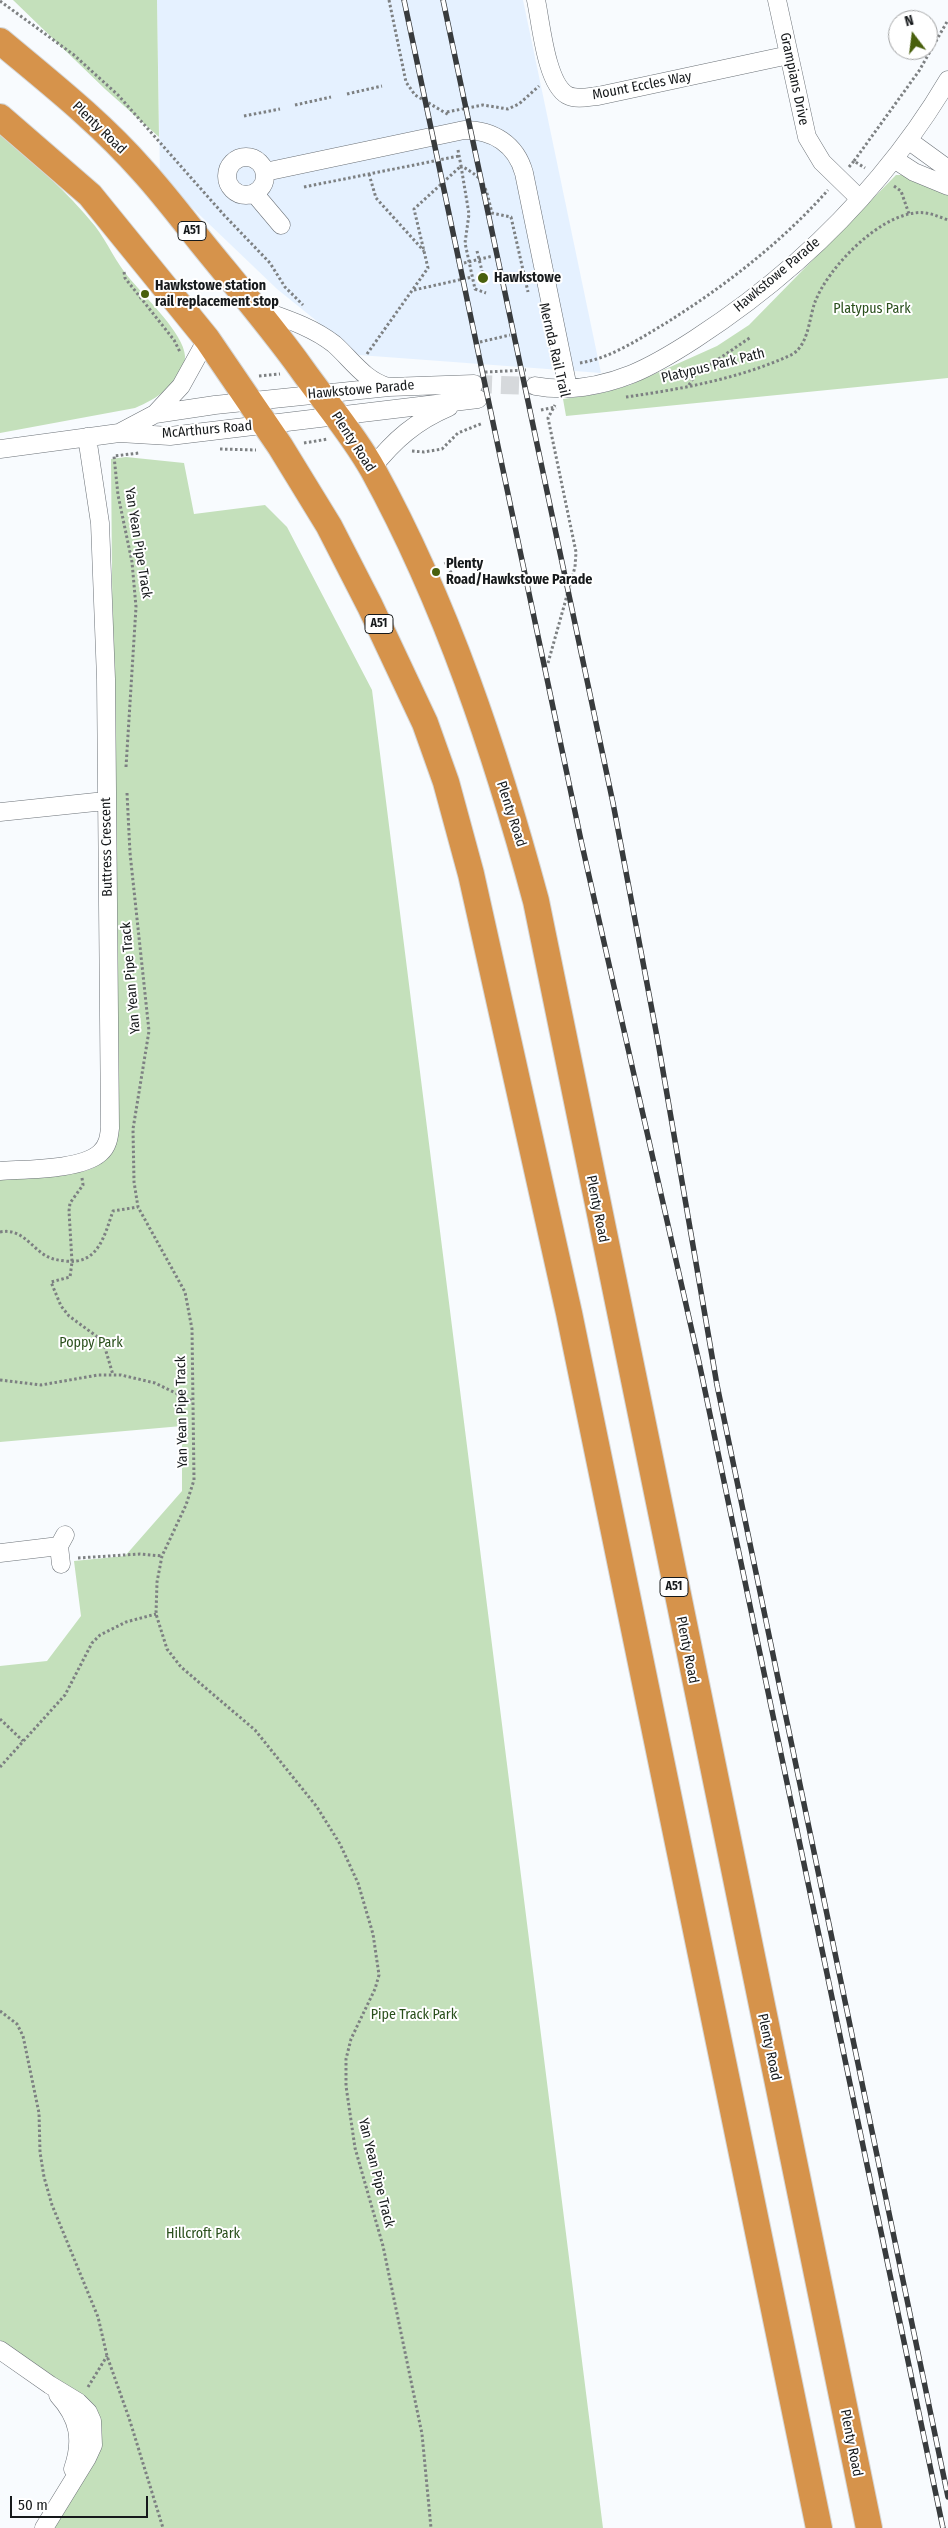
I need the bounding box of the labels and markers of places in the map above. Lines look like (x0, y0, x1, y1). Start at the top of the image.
place label: Hawkstowe (494, 270, 561, 286)
marker: Hawkstowe (476, 271, 490, 285)
place label: Hawkstowe station rail replacement stop (155, 278, 279, 310)
marker: Hawkstowe station rail replacement stop (139, 288, 151, 300)
place label: Plenty Road/Hawkstowe Parade (446, 556, 592, 588)
marker: Plenty Road/Hawkstowe Parade (430, 566, 442, 578)

